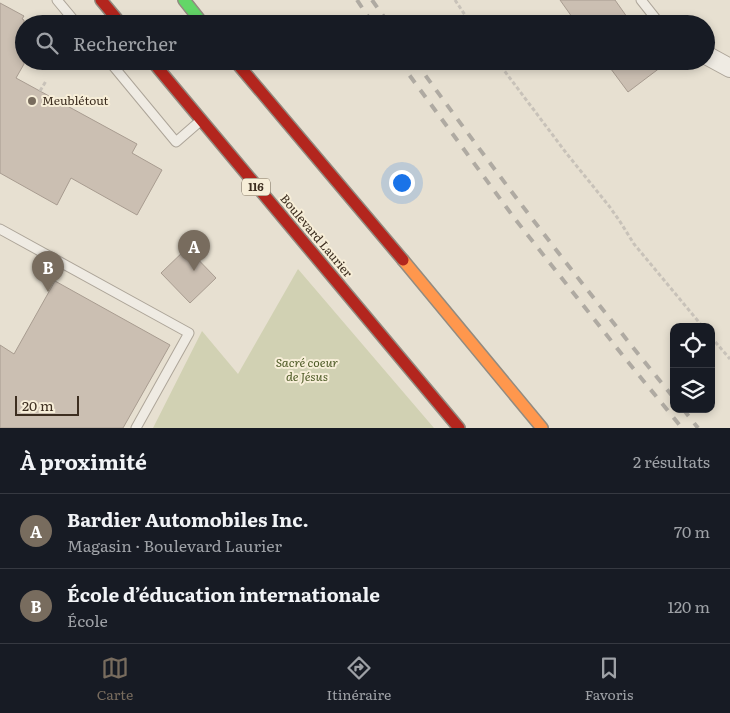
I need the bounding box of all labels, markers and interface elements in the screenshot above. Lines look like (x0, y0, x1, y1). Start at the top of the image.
search box (15, 15, 715, 70)
icon: search (33, 29, 61, 57)
text: Rechercher (73, 29, 177, 57)
place label: Meublétout (42, 91, 108, 109)
marker: Meublétout (26, 95, 38, 107)
your location (389, 170, 415, 196)
road number: 116 (242, 178, 270, 196)
street label: Boulevard Laurier (276, 190, 357, 281)
pin: A (178, 230, 210, 271)
pin: B (32, 251, 64, 292)
map controls (670, 323, 715, 413)
button: locate (670, 323, 715, 368)
park label: Sacré coeur de Jésus (276, 353, 339, 385)
button: layers (670, 368, 715, 413)
scale bar (15, 393, 79, 416)
text: 20 m (22, 395, 54, 415)
text: À proximité (20, 445, 147, 476)
text: 2 résultats (633, 449, 710, 473)
text: Bardier Automobiles Inc. (67, 505, 309, 533)
text: A (30, 519, 42, 543)
text: 70 m (674, 519, 710, 543)
text: Magasin · Boulevard Laurier (67, 533, 282, 557)
text: École d’éducation internationale (67, 580, 380, 608)
text: B (30, 594, 42, 618)
text: 120 m (667, 594, 710, 618)
text: École (67, 608, 108, 632)
tab: Carte (97, 654, 133, 704)
tab: Itinéraire (327, 654, 391, 704)
tab: Favoris (585, 654, 633, 704)

